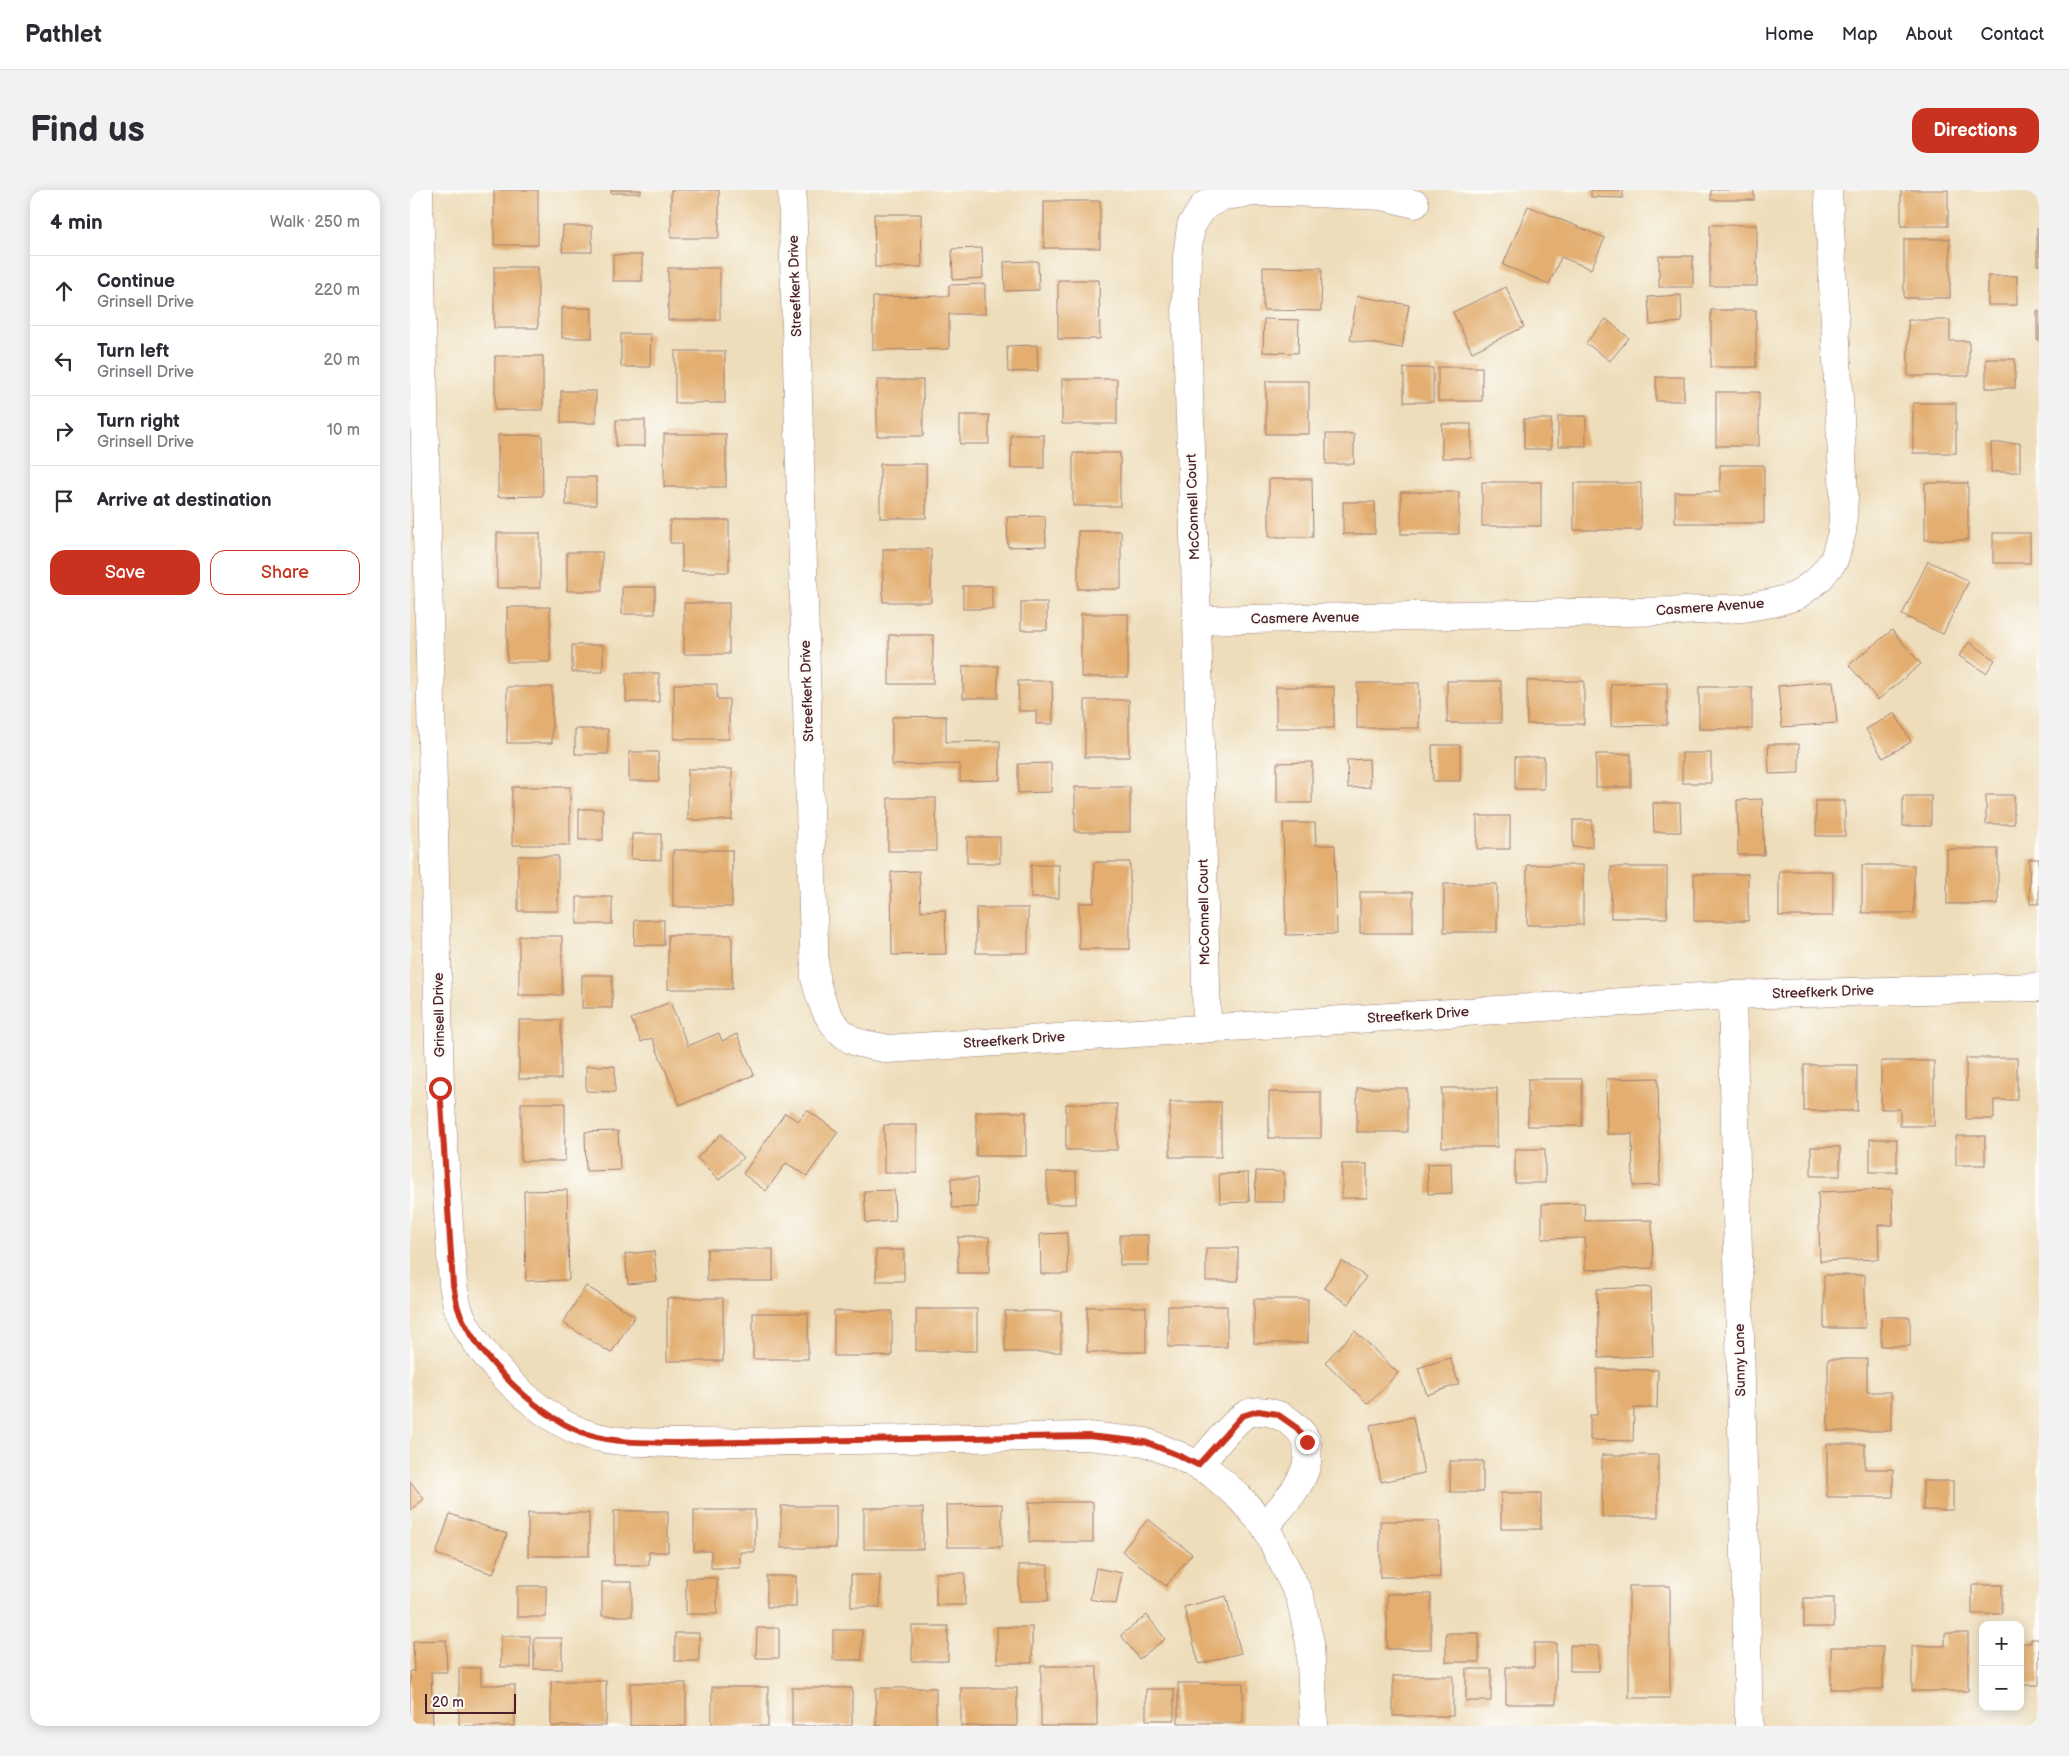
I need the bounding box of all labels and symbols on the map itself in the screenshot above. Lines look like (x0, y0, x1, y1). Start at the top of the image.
street label: Streefkerk Drive (785, 235, 805, 337)
street label: McConnell Court (1183, 453, 1203, 561)
street label: Casmere Avenue (1655, 595, 1765, 619)
street label: Casmere Avenue (1251, 609, 1359, 627)
street label: Streefkerk Drive (797, 640, 817, 742)
street label: McConnell Court (1195, 858, 1213, 965)
street label: Grinsell Drive (430, 972, 448, 1058)
street label: Streefkerk Drive (1772, 982, 1874, 1002)
street label: Streefkerk Drive (1367, 1003, 1469, 1027)
street label: Streefkerk Drive (963, 1028, 1065, 1052)
route start (429, 1077, 452, 1100)
street label: Sunny Lane (1731, 1323, 1749, 1397)
route end (1296, 1431, 1319, 1454)
scale bar (425, 1691, 516, 1714)

